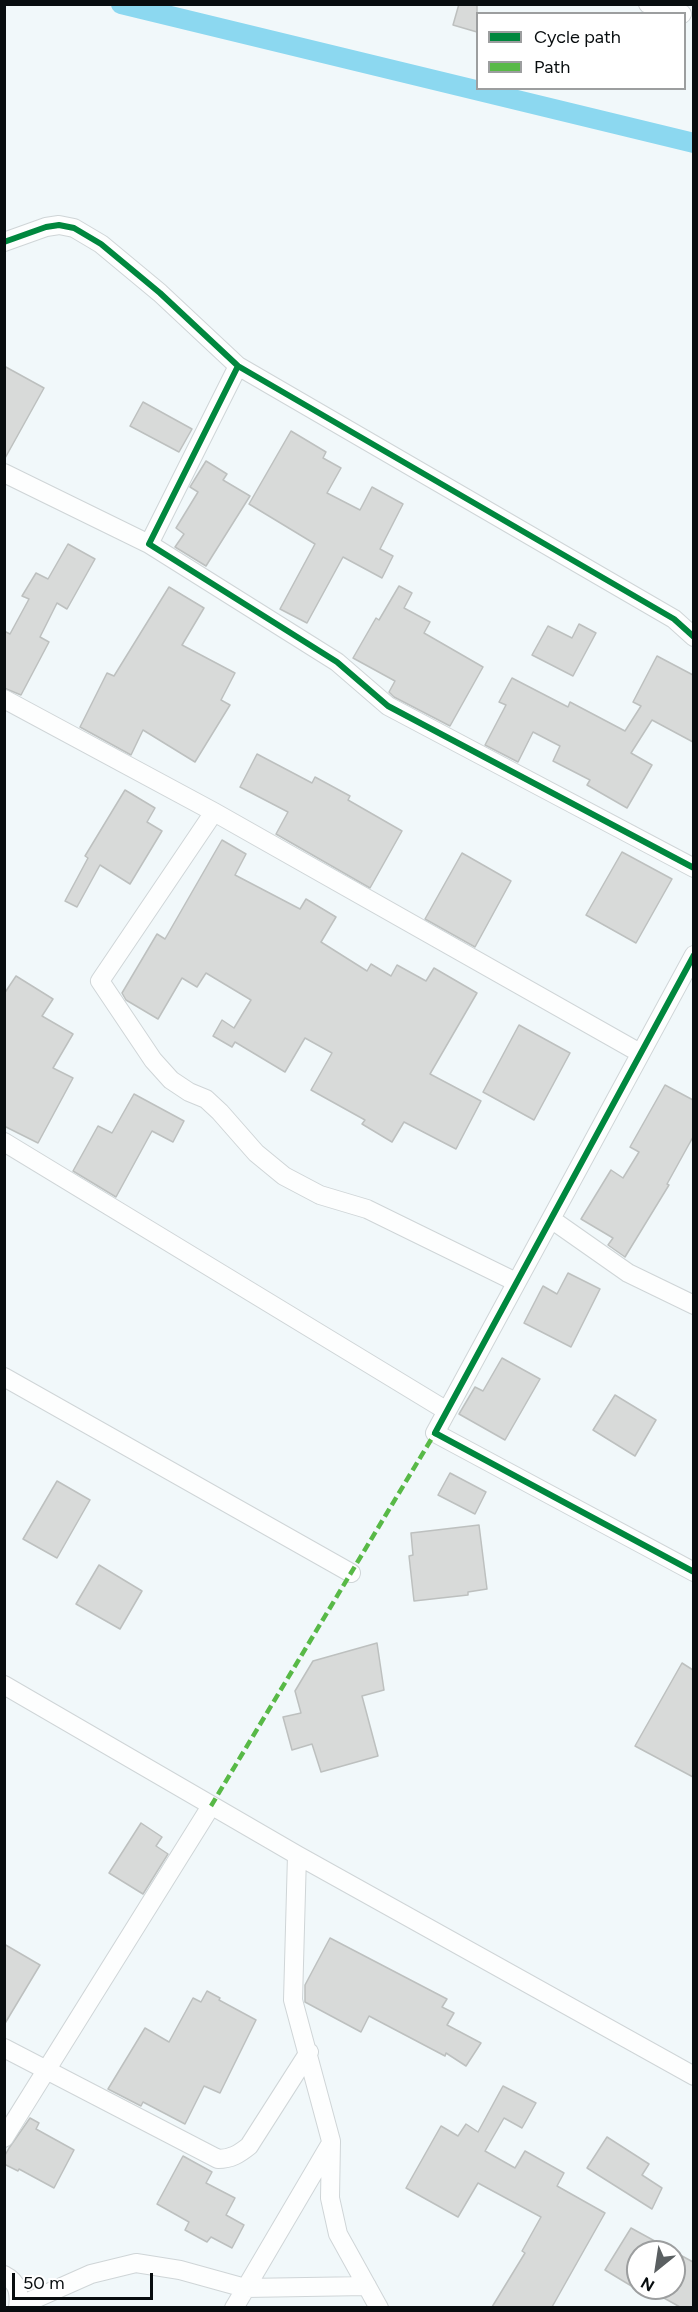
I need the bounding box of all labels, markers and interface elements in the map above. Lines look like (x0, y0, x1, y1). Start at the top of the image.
legend (476, 12, 686, 90)
text: Cycle path (534, 26, 621, 48)
text: Path (534, 56, 570, 78)
north arrow (626, 2240, 686, 2300)
scale bar (15, 2261, 156, 2299)
text: 50 m (23, 2272, 65, 2294)
text: N (638, 2273, 658, 2296)

